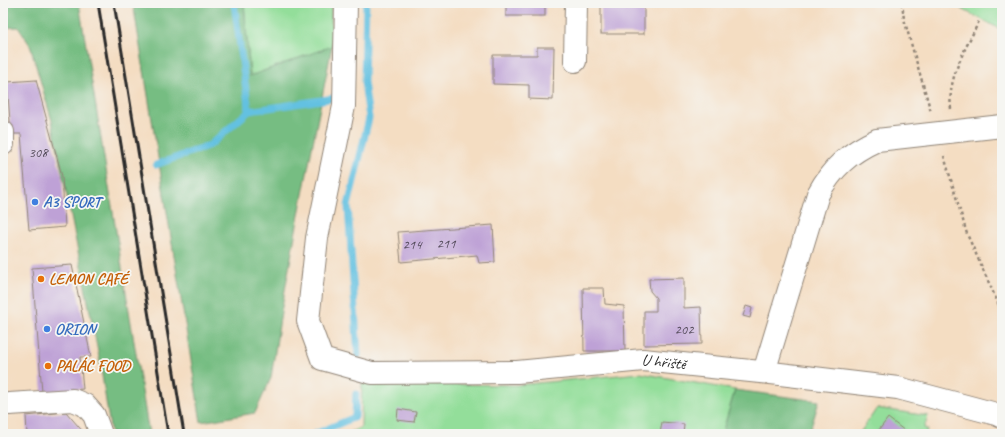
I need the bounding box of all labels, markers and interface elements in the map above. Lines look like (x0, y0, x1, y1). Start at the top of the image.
house number: 308 (29, 144, 49, 161)
place label: A3 SPORT (43, 192, 104, 212)
marker: A3 SPORT (30, 197, 40, 207)
house number: 211 (437, 235, 456, 252)
house number: 214 (403, 236, 423, 253)
place label: LEMON CAFÉ (49, 269, 131, 289)
marker: LEMON CAFÉ (36, 274, 46, 284)
place label: ORION (55, 319, 98, 339)
house number: 202 (675, 321, 695, 338)
marker: ORION (42, 324, 52, 334)
street label: U hřiště (641, 350, 689, 375)
place label: PALÁC FOOD (56, 356, 132, 376)
marker: PALÁC FOOD (43, 361, 53, 371)

